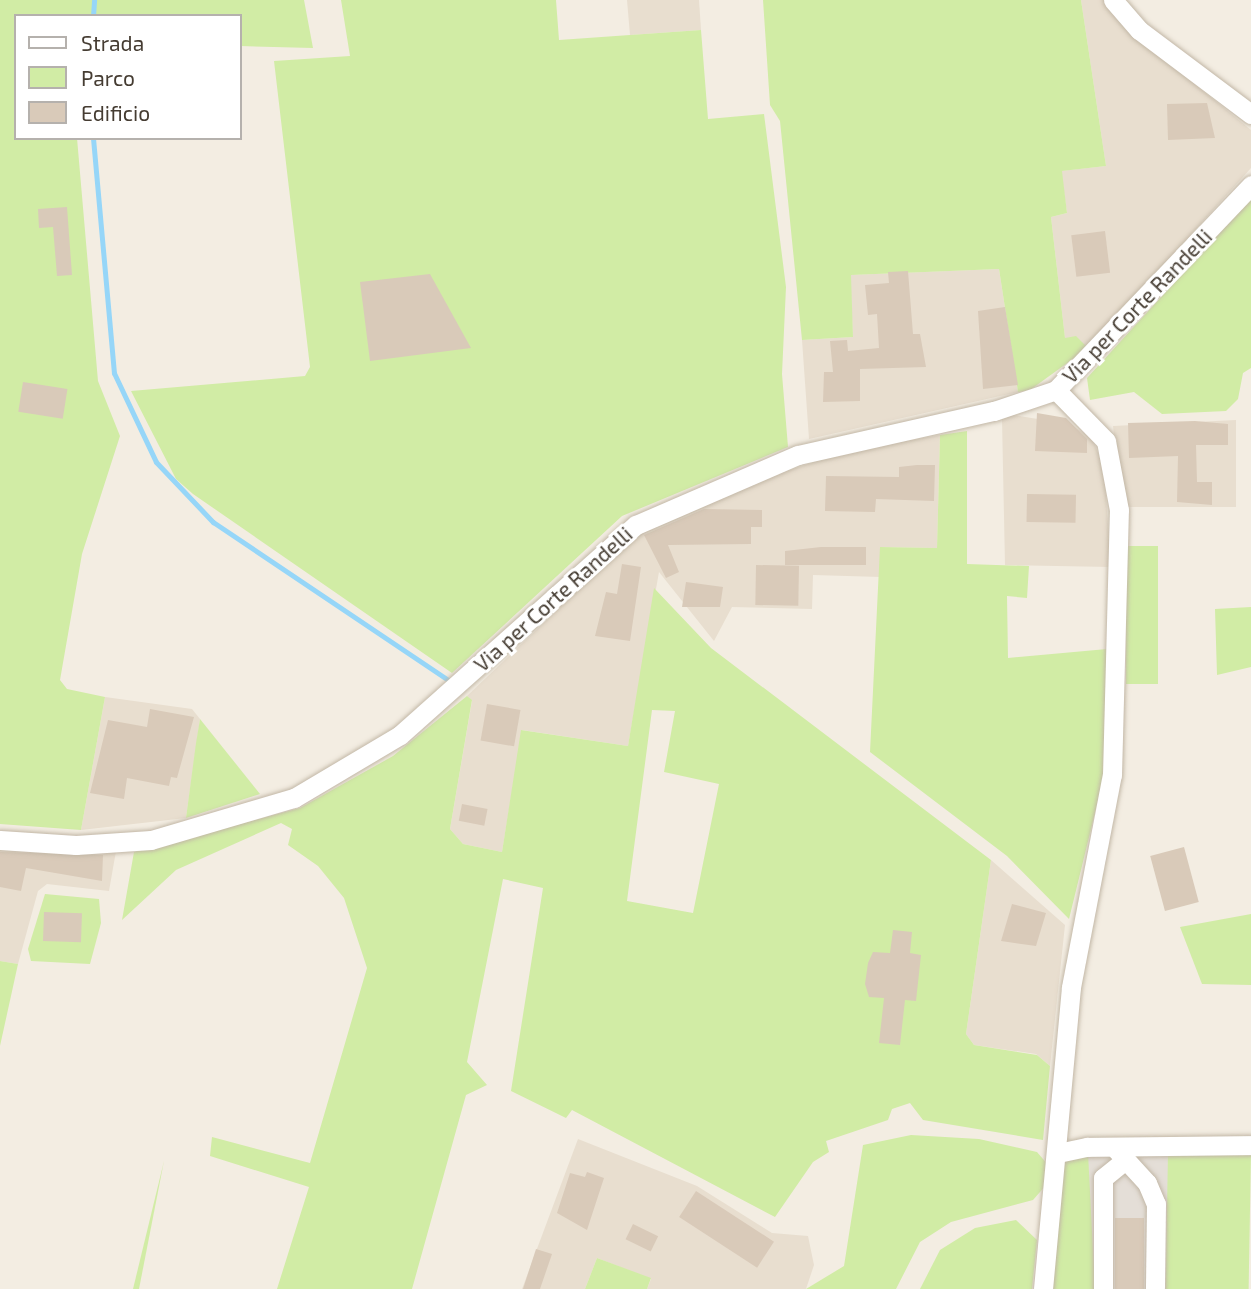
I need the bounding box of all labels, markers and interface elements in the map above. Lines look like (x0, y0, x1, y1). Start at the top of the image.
legend (14, 14, 242, 140)
text: Strada (81, 30, 144, 55)
text: Parco (81, 65, 135, 90)
text: Edificio (81, 100, 150, 125)
street label: Via per Corte Randelli (1057, 224, 1217, 388)
street label: Via per Corte Randelli (468, 521, 638, 677)

